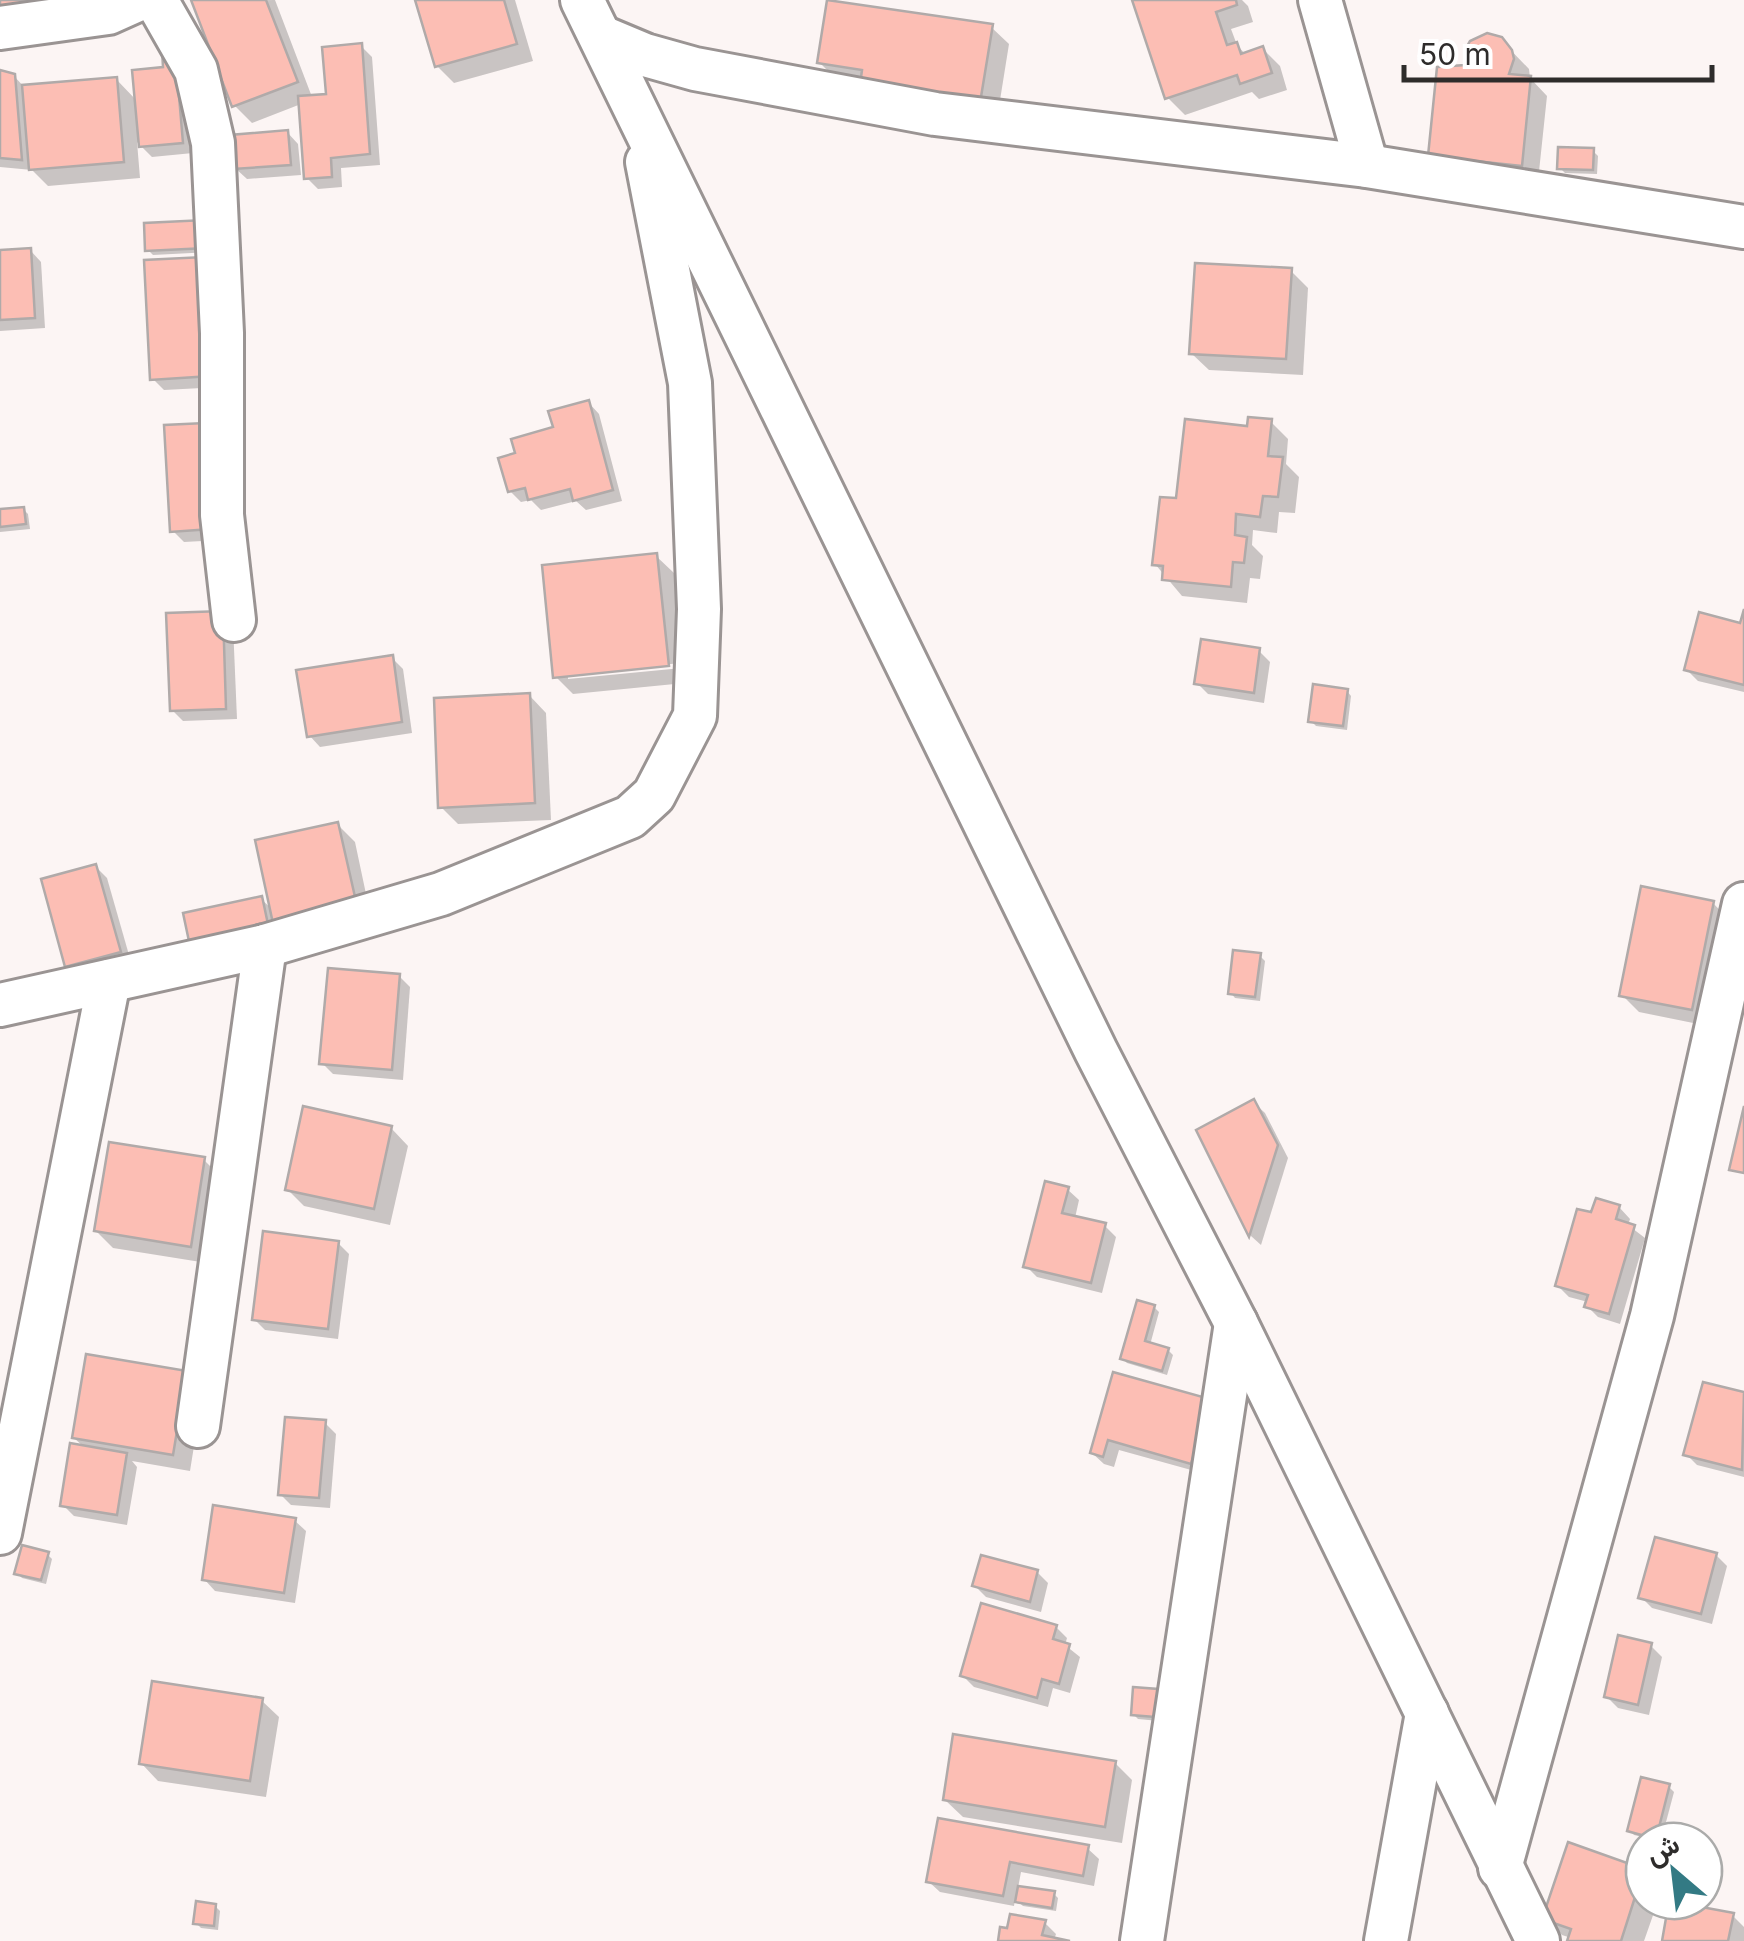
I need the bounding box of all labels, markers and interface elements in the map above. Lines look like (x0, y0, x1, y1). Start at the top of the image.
scale bar (1404, 20, 1712, 82)
text: 50 m (1419, 36, 1491, 72)
north arrow (1624, 1821, 1724, 1921)
text: ش (1639, 1826, 1685, 1872)

